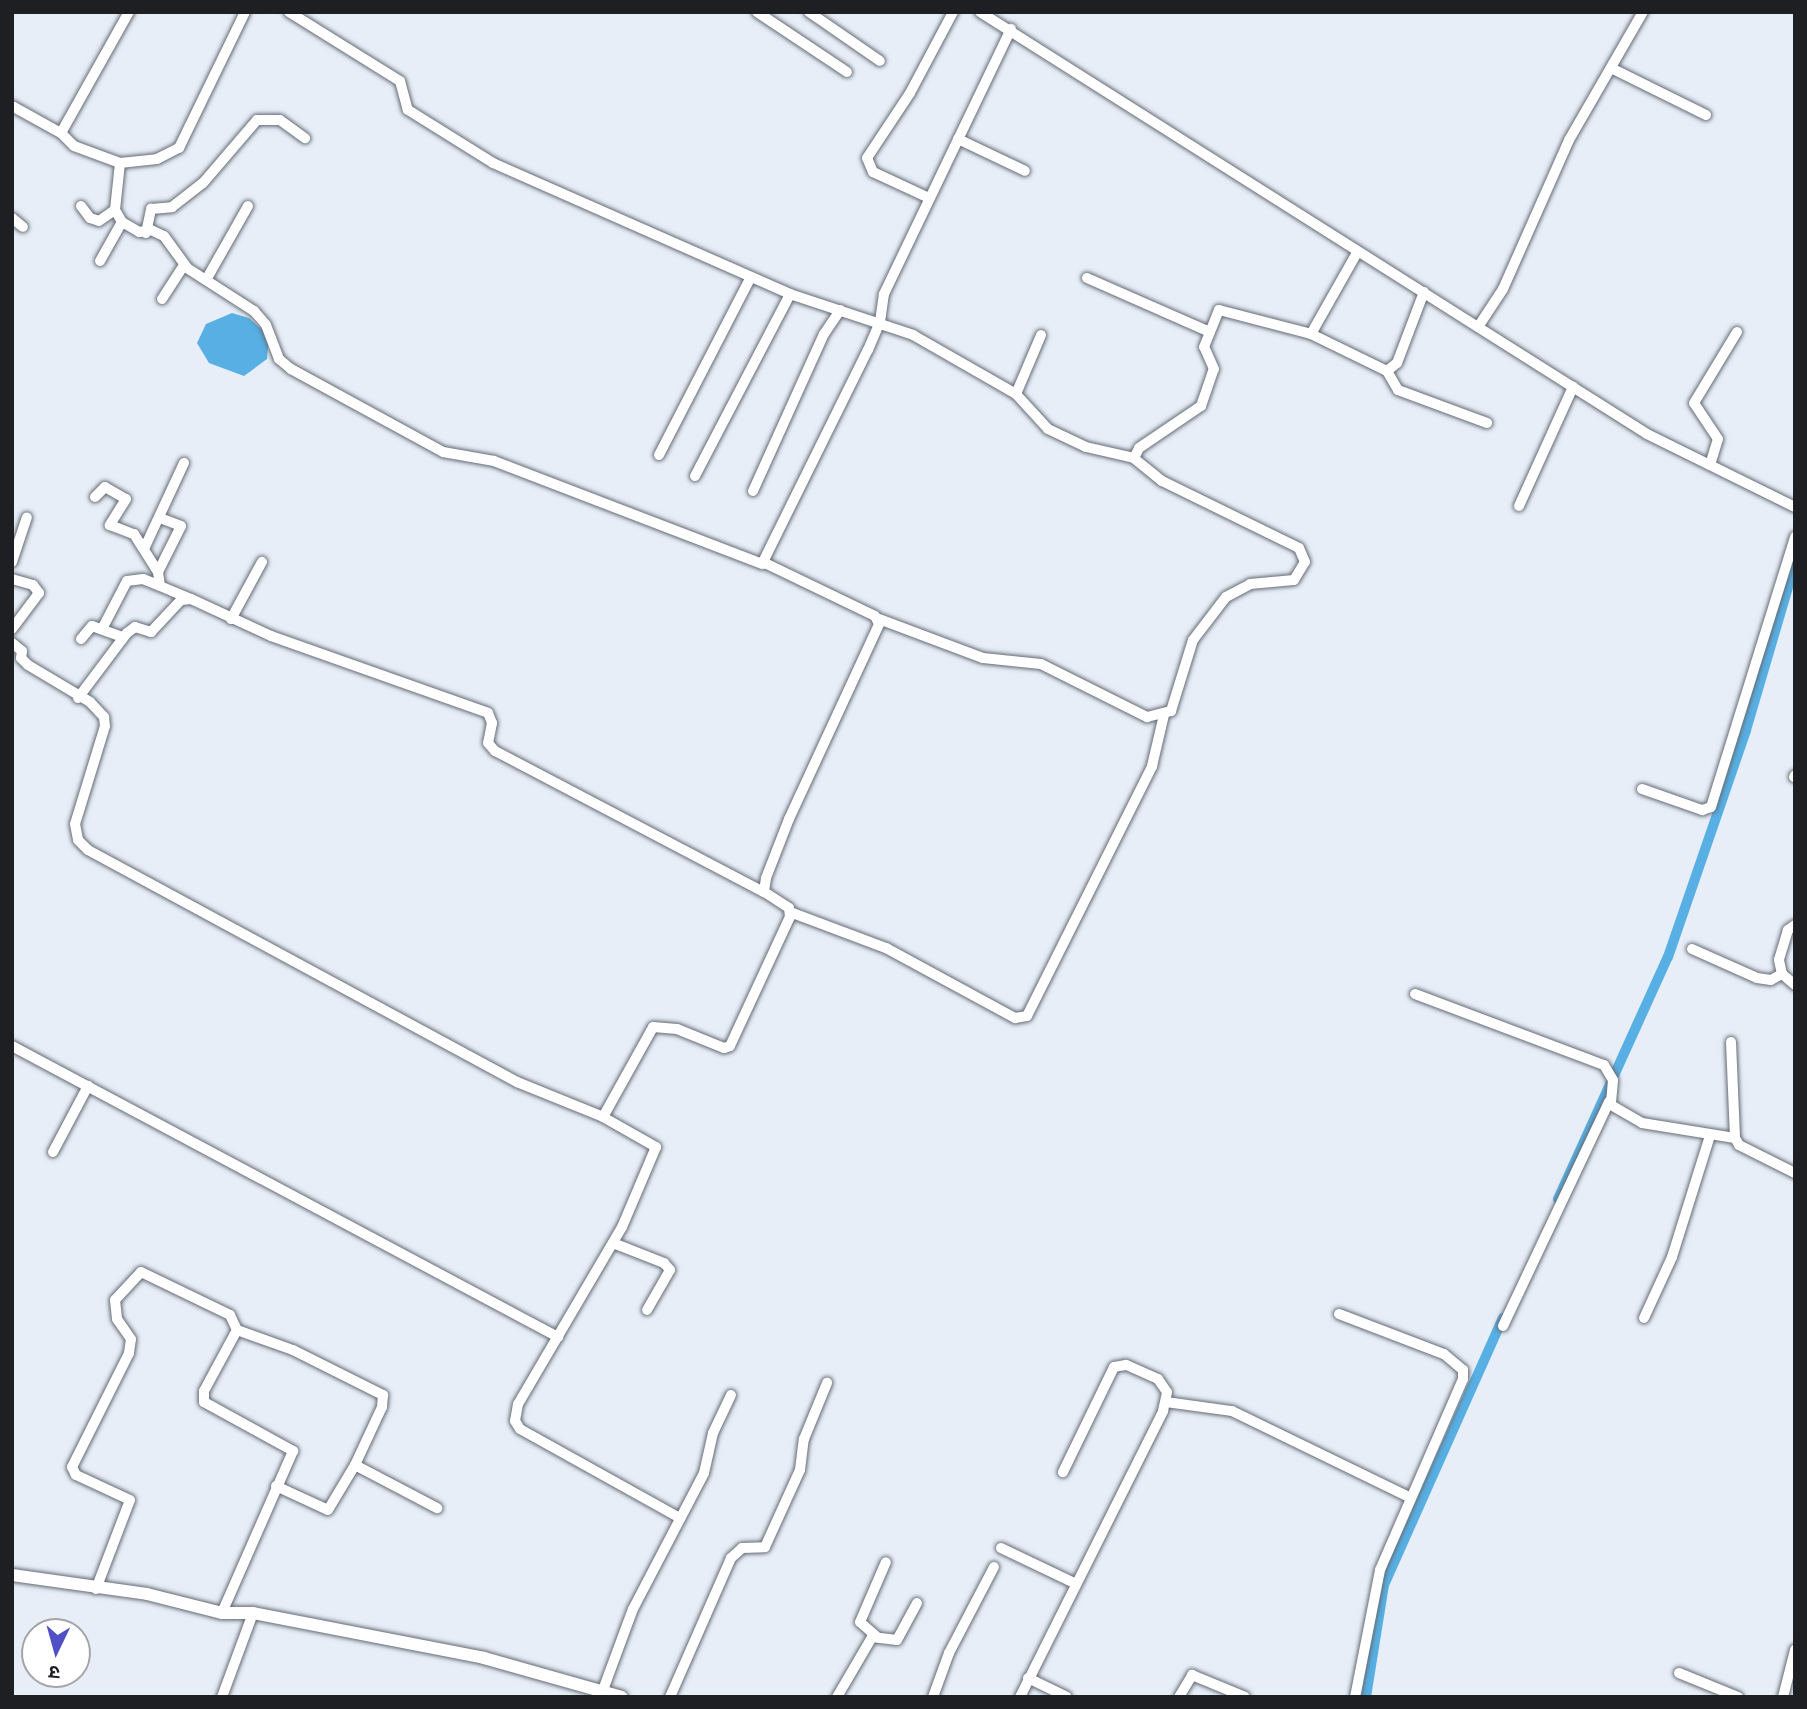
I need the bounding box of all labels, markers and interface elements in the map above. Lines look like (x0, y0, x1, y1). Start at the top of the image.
north arrow (21, 1618, 91, 1688)
text: उ (48, 1661, 61, 1683)

